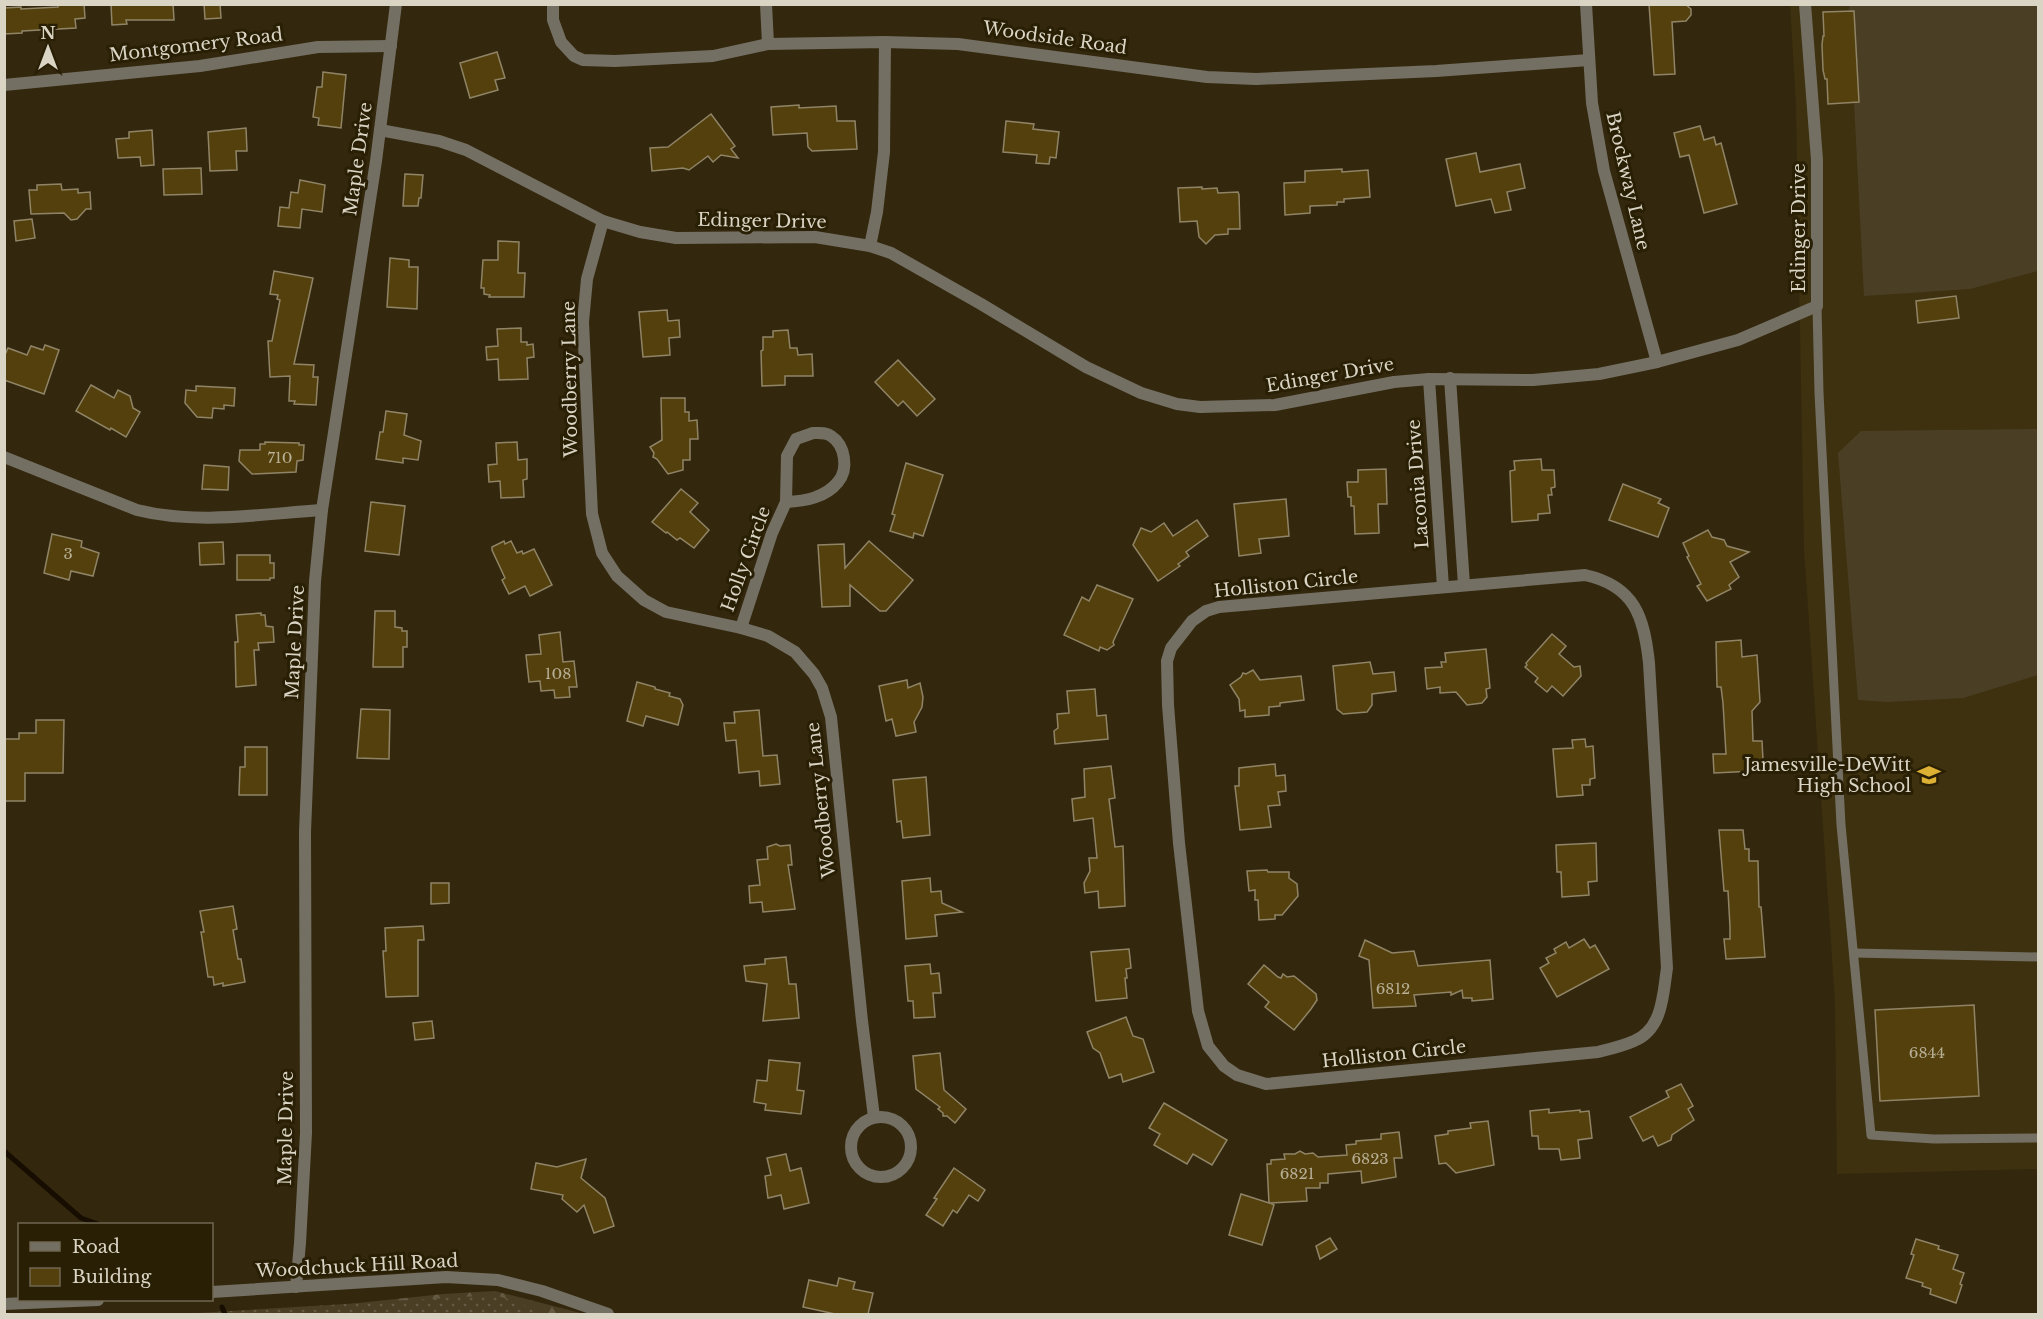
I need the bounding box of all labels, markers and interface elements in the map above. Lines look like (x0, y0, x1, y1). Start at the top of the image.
street label: Woodside Road (981, 17, 1128, 59)
north arrow (18, 18, 78, 78)
text: N (40, 23, 56, 43)
street label: Montgomery Road (108, 23, 284, 67)
street label: Maple Drive (339, 101, 377, 217)
street label: Brockway Lane (1601, 110, 1655, 252)
street label: Edinger Drive (1788, 163, 1810, 293)
street label: Edinger Drive (697, 209, 827, 233)
street label: Woodberry Lane (558, 301, 582, 458)
street label: Edinger Drive (1264, 353, 1396, 397)
street label: Laconia Drive (1403, 419, 1433, 549)
house number: 710 (268, 448, 292, 467)
street label: Holly Circle (717, 503, 775, 615)
house number: 3 (63, 544, 73, 563)
street label: Holliston Circle (1213, 565, 1359, 603)
street label: Maple Drive (281, 584, 309, 700)
house number: 108 (545, 664, 571, 683)
street label: Woodberry Lane (802, 721, 840, 880)
place label: Jamesville-DeWitt High School (1742, 754, 1911, 797)
school or university icon: Jamesville-DeWitt High School (1916, 762, 1942, 788)
house number: 6812 (1376, 979, 1410, 998)
street label: Holliston Circle (1321, 1035, 1467, 1073)
house number: 6844 (1909, 1043, 1945, 1062)
street label: Maple Drive (274, 1071, 298, 1185)
house number: 6823 (1351, 1149, 1389, 1168)
house number: 6821 (1280, 1164, 1314, 1183)
legend (18, 1223, 213, 1301)
text: Road (72, 1236, 120, 1258)
street label: Woodchuck Hill Road (254, 1250, 459, 1282)
text: Building (72, 1266, 151, 1288)

